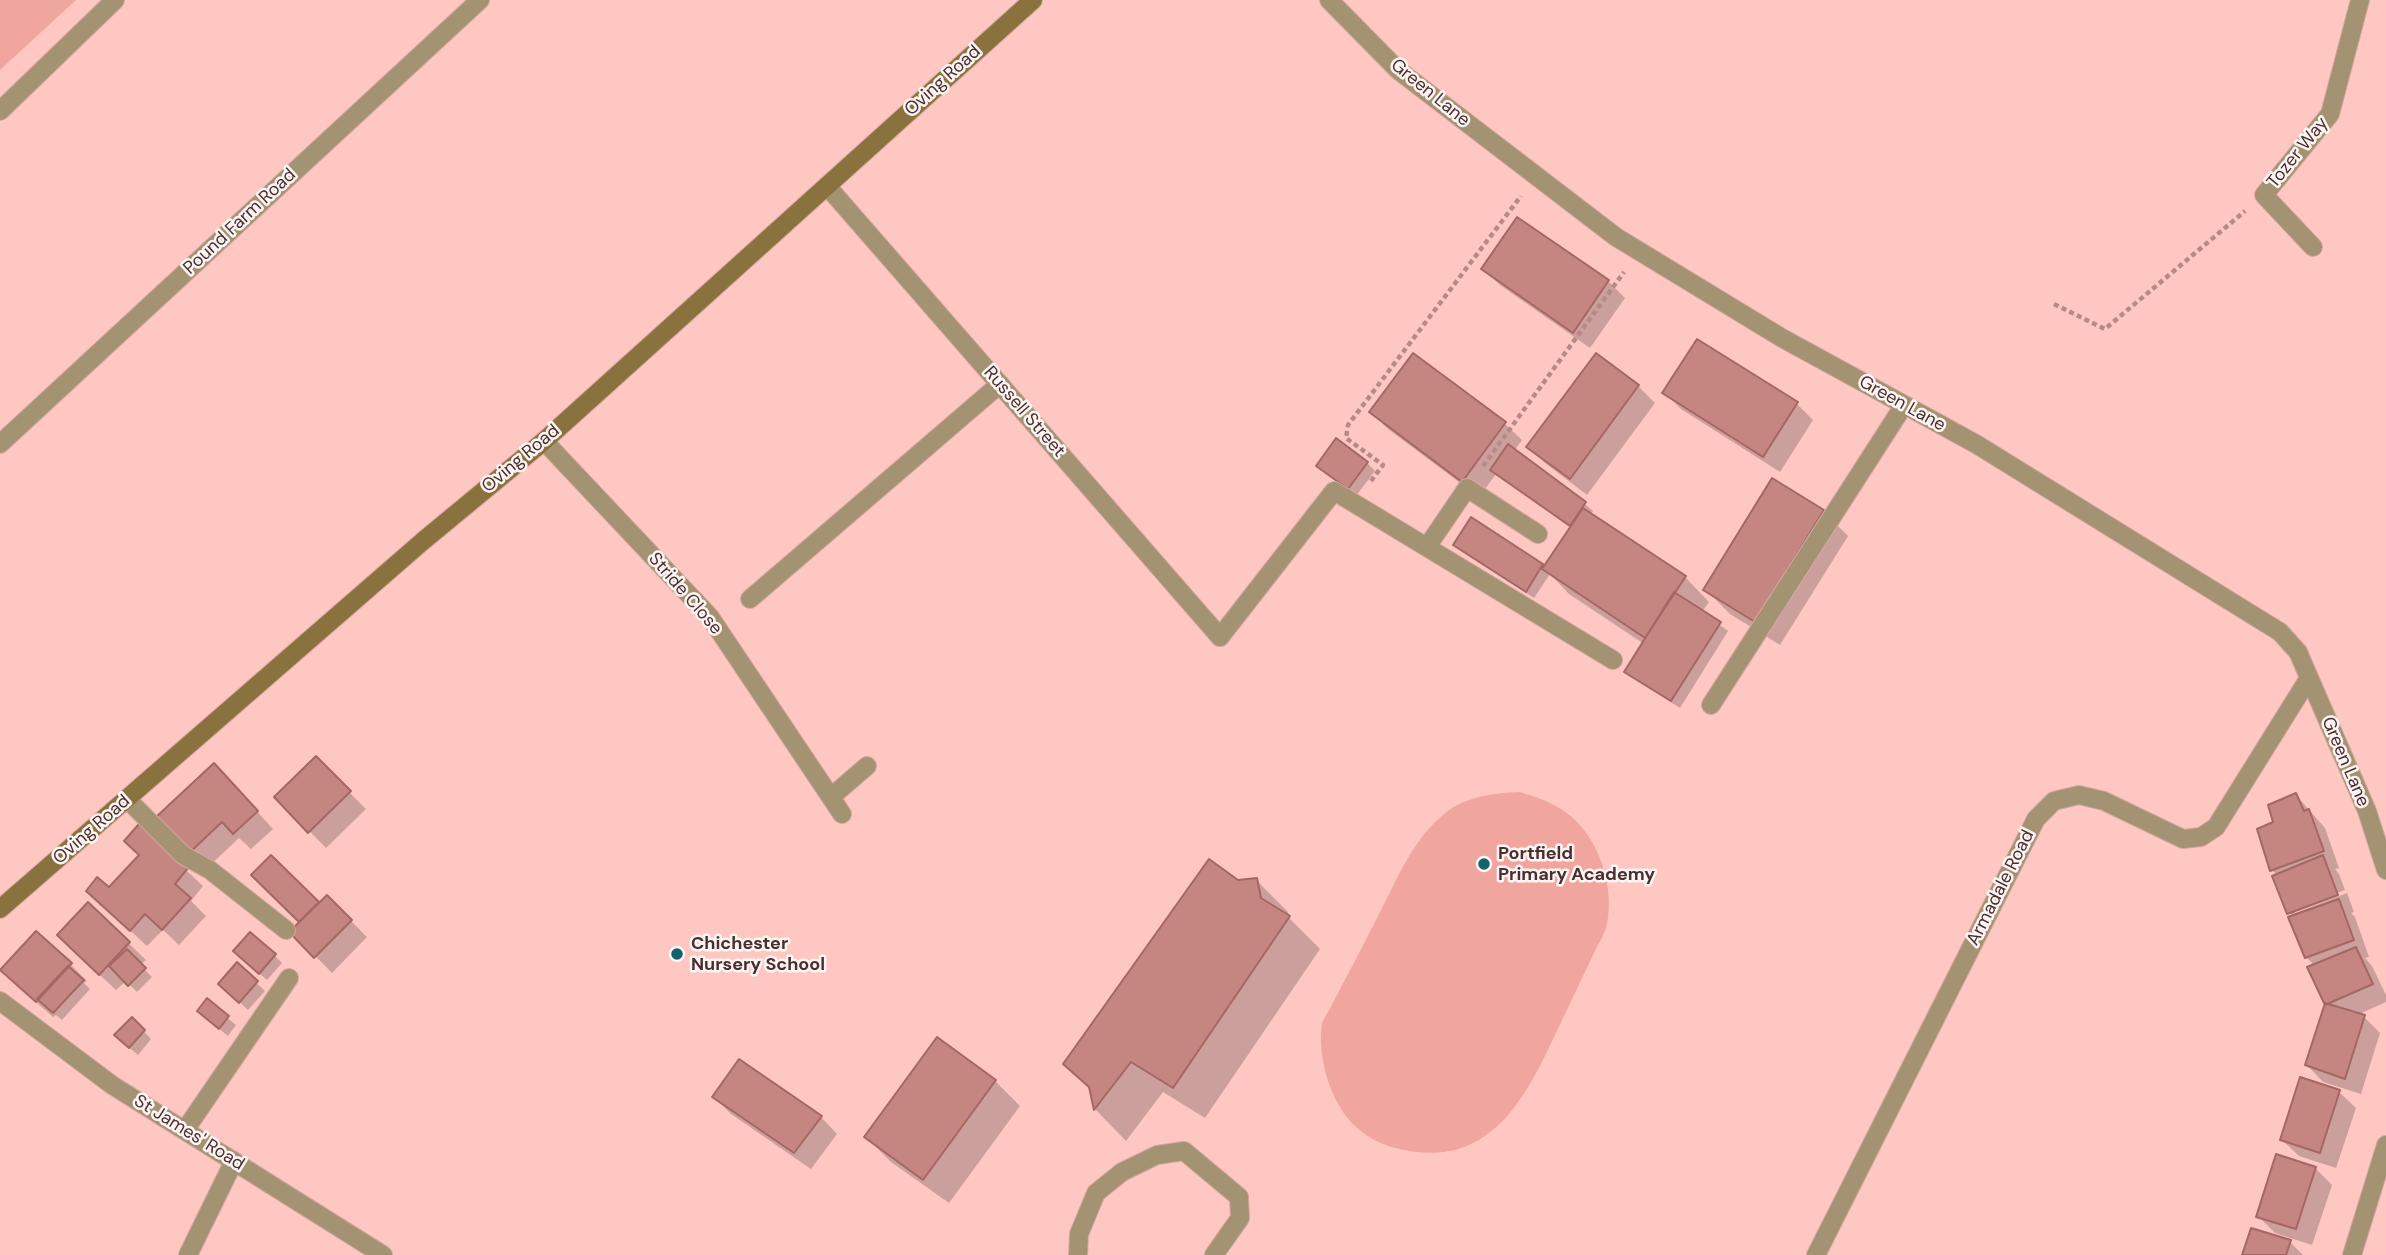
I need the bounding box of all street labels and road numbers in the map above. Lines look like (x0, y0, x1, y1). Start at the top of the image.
street label: Oving Road (901, 41, 985, 121)
street label: Green Lane (1386, 55, 1474, 131)
street label: Tozer Way (2263, 113, 2333, 193)
street label: Pound Farm Road (179, 164, 301, 280)
street label: Russell Street (979, 362, 1069, 462)
street label: Green Lane (1855, 371, 1949, 437)
street label: Oving Road (478, 420, 564, 498)
street label: Stride Close (644, 549, 726, 639)
street label: Green Lane (2316, 714, 2374, 810)
street label: Oving Road (49, 791, 135, 869)
street label: Armadale Road (1963, 827, 2039, 949)
street label: St James' Road (130, 1090, 248, 1176)

